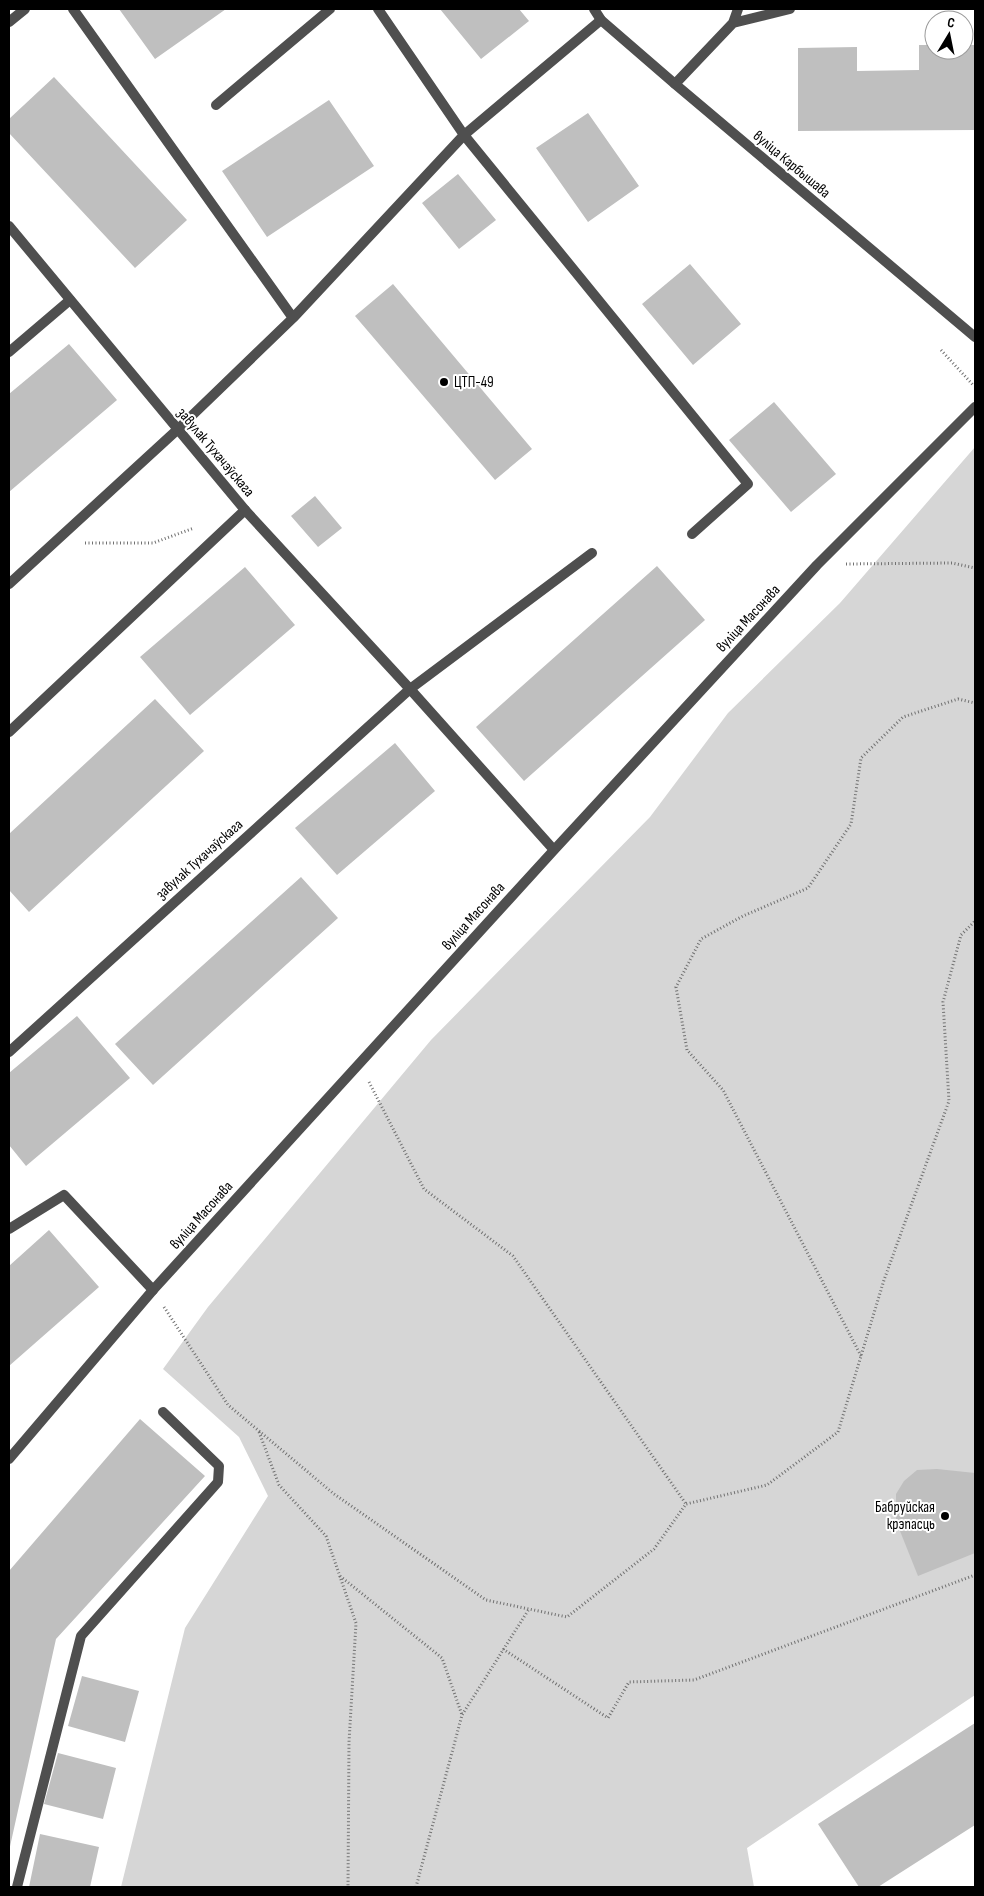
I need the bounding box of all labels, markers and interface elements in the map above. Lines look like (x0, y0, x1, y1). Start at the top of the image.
north arrow (924, 10, 974, 60)
text: С (946, 14, 956, 32)
street label: вуліца Карбышава (749, 126, 834, 202)
place label: ЦТП-49 (454, 373, 494, 392)
marker: ЦТП-49 (438, 376, 450, 388)
street label: завулак Тухачэўскага (173, 404, 259, 501)
street label: вуліца Масонава (712, 580, 785, 656)
street label: завулак Тухачэўскага (152, 815, 247, 904)
street label: вуліца Масонава (438, 878, 509, 954)
street label: вуліца Масонава (166, 1177, 237, 1253)
place label: Бабруйская крэпасць (875, 1498, 935, 1534)
marker: Бабруйская крэпасць (939, 1510, 951, 1522)

